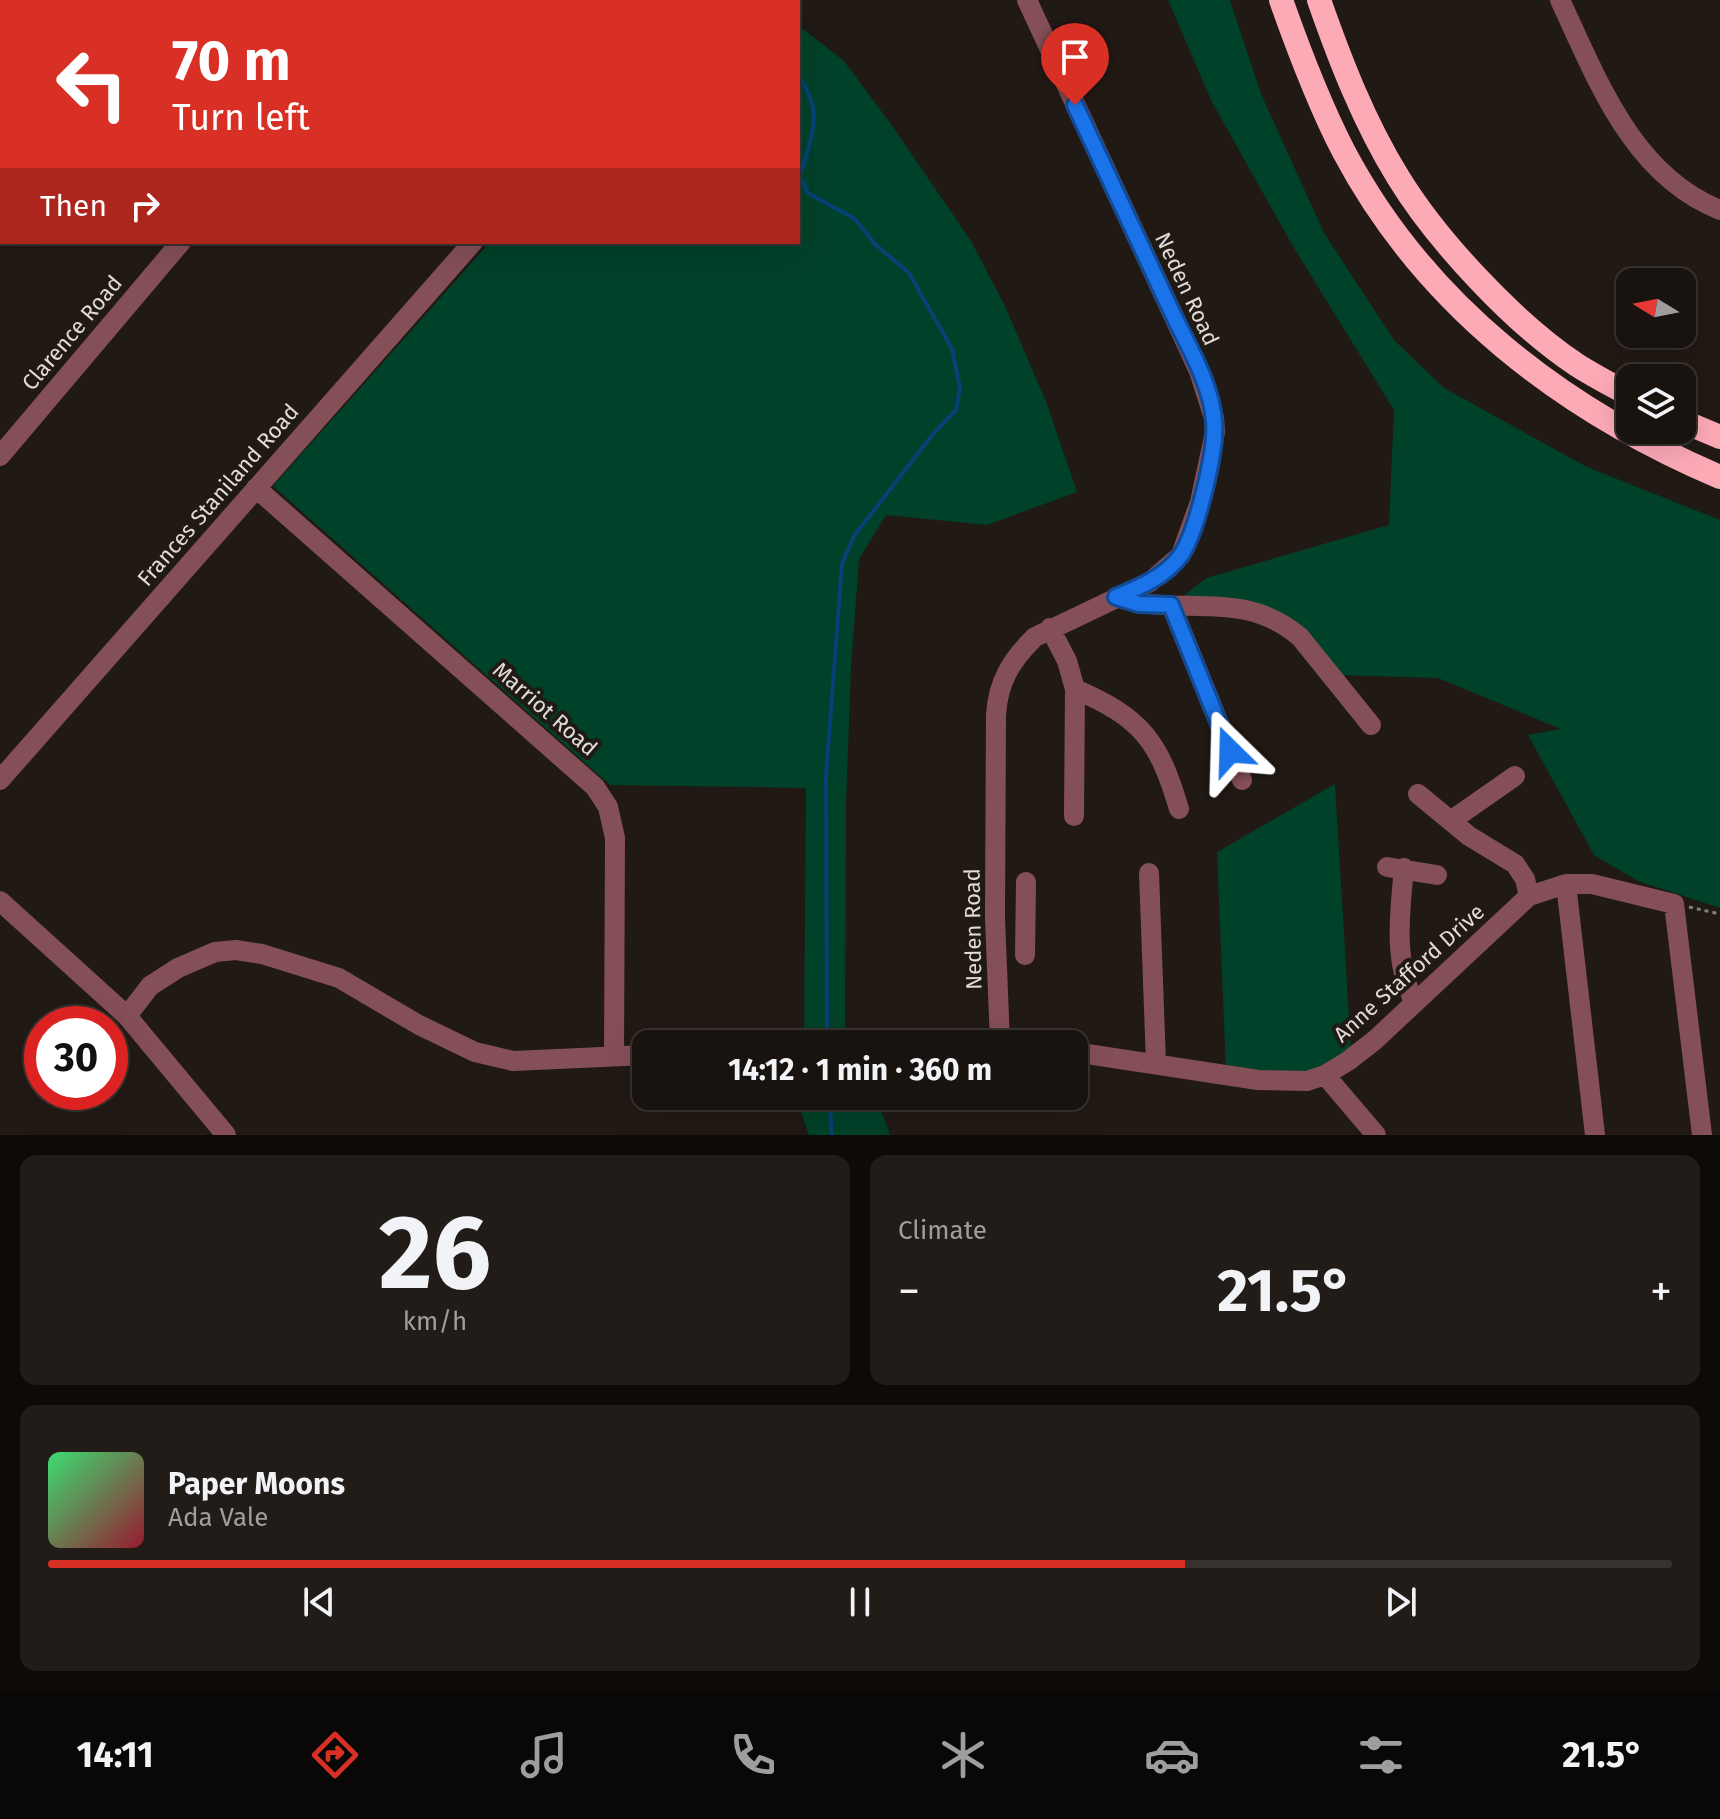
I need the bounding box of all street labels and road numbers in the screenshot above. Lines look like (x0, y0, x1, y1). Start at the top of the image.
street label: Neden Road (1149, 228, 1225, 350)
street label: Clarence Road (16, 270, 128, 396)
street label: Frances Staniland Road (132, 398, 304, 592)
street label: Marriot Road (487, 656, 603, 762)
street label: Neden Road (958, 868, 988, 990)
street label: Anne Stafford Drive (1328, 898, 1490, 1048)

